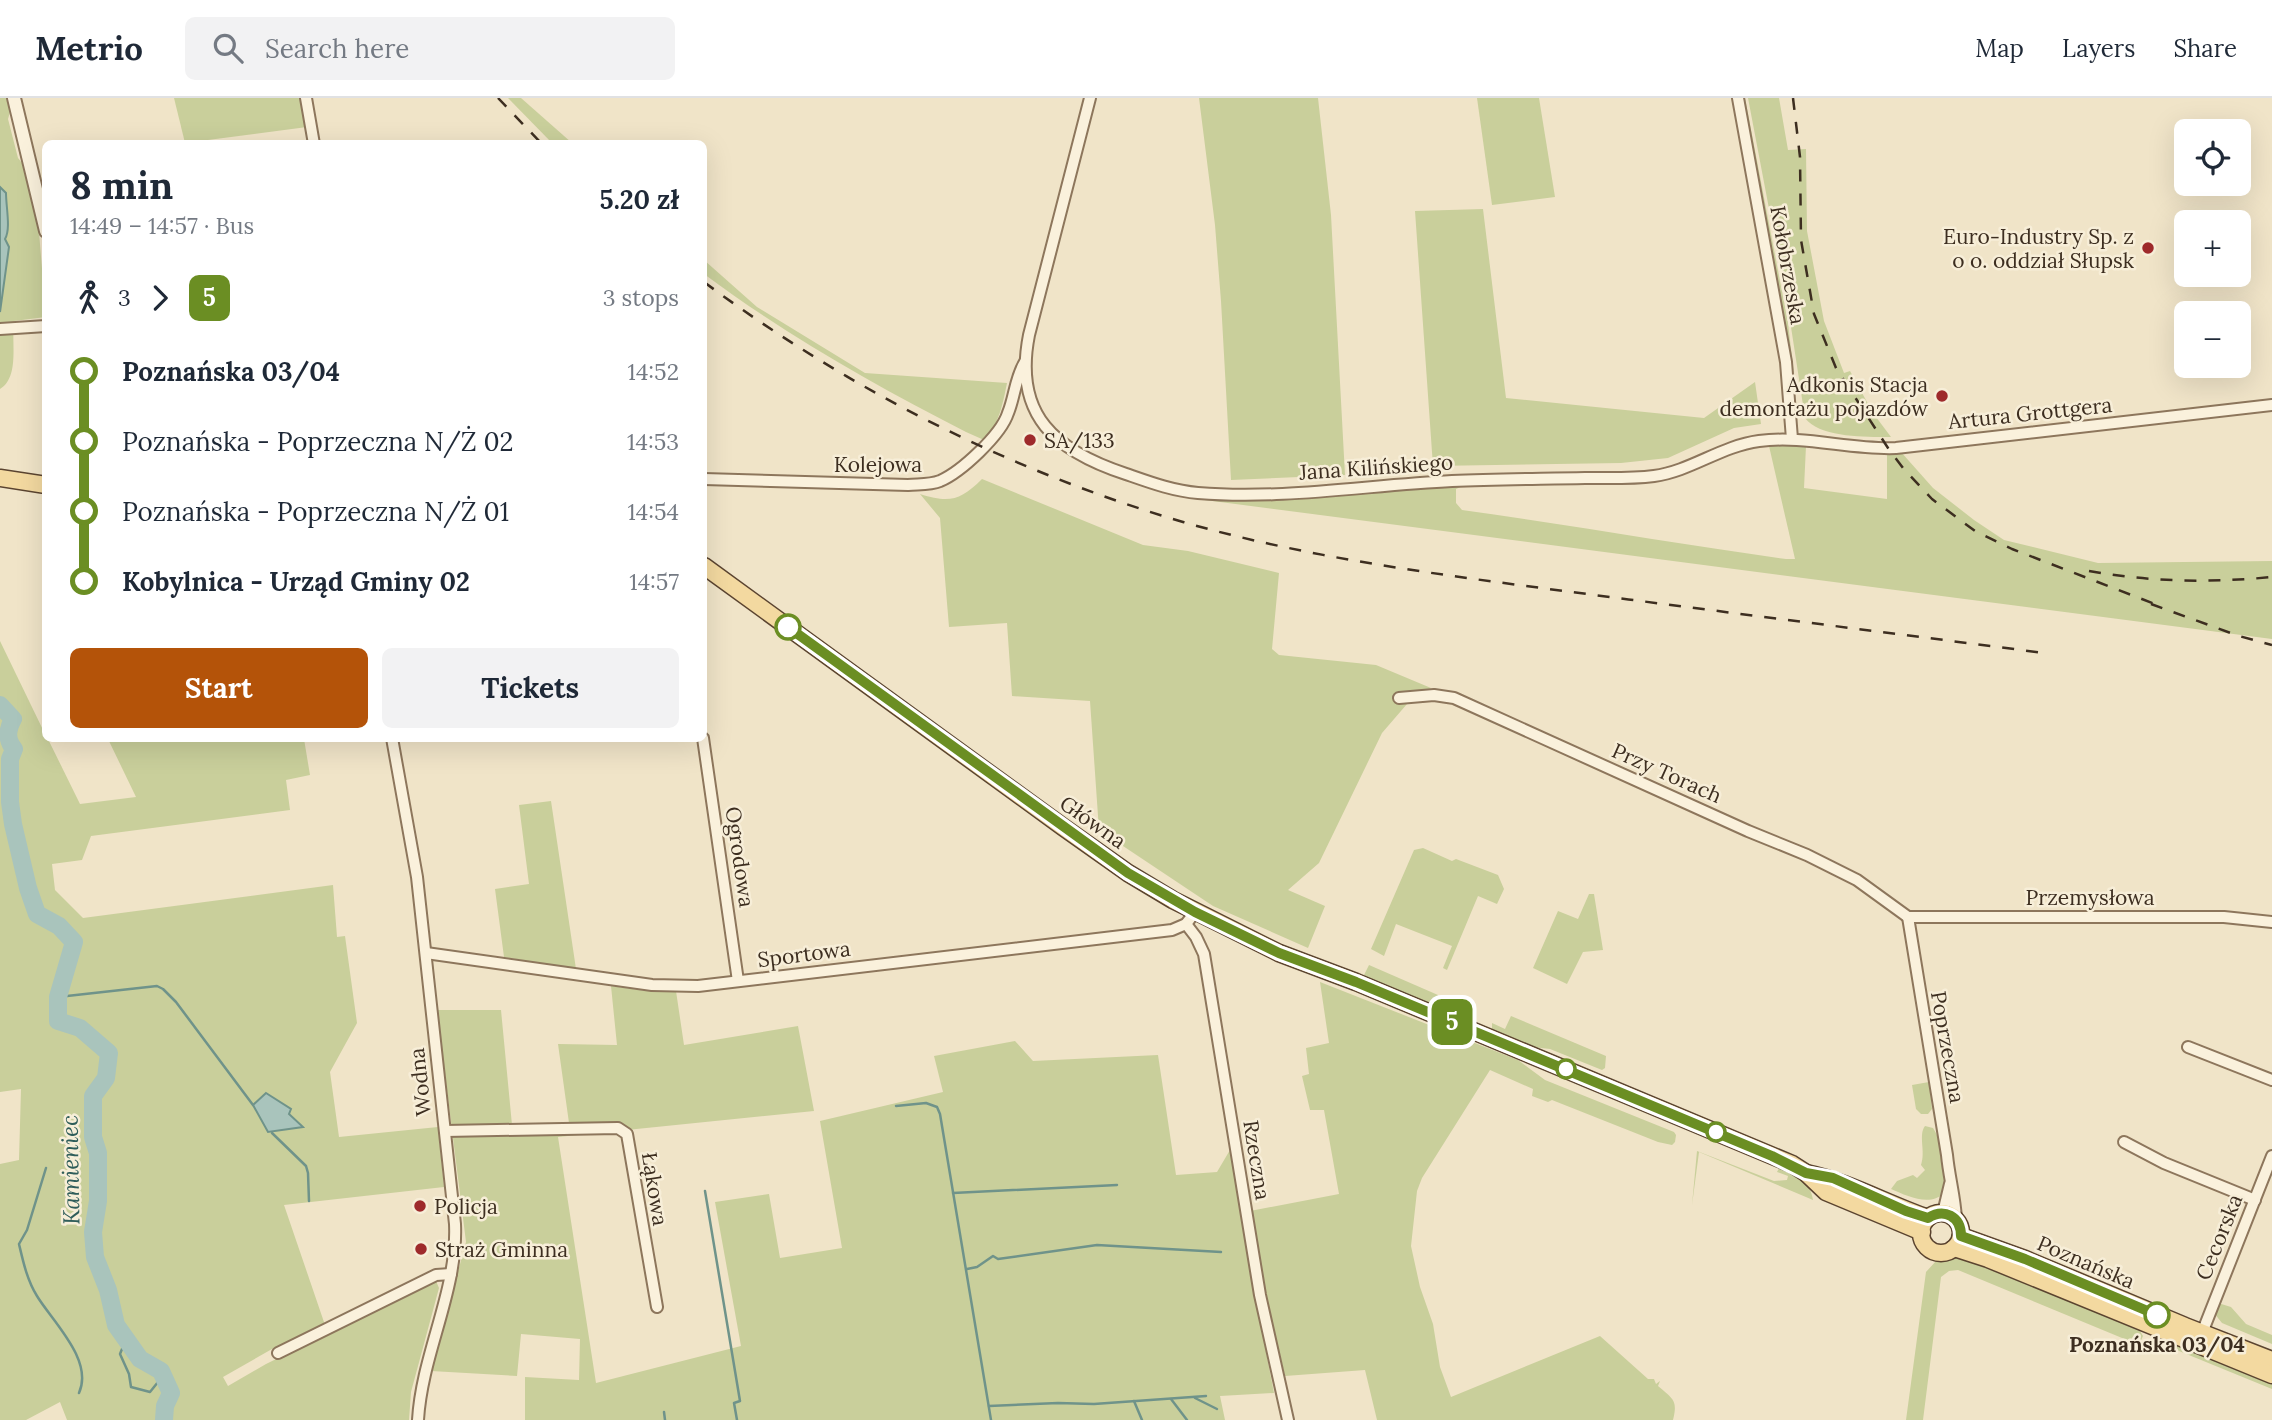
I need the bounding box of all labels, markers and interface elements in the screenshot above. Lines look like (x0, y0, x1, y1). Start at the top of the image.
search box (185, 17, 675, 80)
text: Metrio (35, 27, 143, 69)
icon: search (209, 29, 247, 67)
text: Search here (265, 32, 409, 65)
text: Map (1975, 33, 2024, 64)
text: Layers (2062, 33, 2135, 64)
text: Share (2173, 33, 2237, 64)
map controls (2174, 119, 2251, 378)
button: locate (2174, 119, 2251, 196)
text: 8 min (70, 161, 173, 209)
text: 5.20 zł (600, 183, 679, 216)
street label: Kołobrzeska (1764, 204, 1812, 327)
button: + (2174, 210, 2251, 287)
text: 14:49 – 14:57 · Bus (70, 211, 254, 240)
place label: Euro-Industry Sp. z o o. oddział Słupsk (1943, 223, 2135, 274)
marker: Euro-Industry Sp. z o o. oddział Słupsk (2140, 240, 2156, 256)
icon: walk (70, 279, 108, 317)
icon: forward (141, 279, 179, 317)
text: 5 (203, 282, 216, 313)
text: 3 (118, 283, 131, 312)
text: 3 stops (603, 283, 679, 312)
button: − (2174, 301, 2251, 378)
text: Poznańska 03/04 (122, 355, 340, 388)
text: 14:52 (628, 357, 679, 386)
place label: Adkonis Stacja demontażu pojazdów (1720, 371, 1928, 422)
marker: Adkonis Stacja demontażu pojazdów (1934, 388, 1950, 404)
street label: Artura Grottgera (1946, 391, 2113, 435)
text: Poznańska - Poprzeczna N/Ż 02 (122, 425, 513, 458)
text: 14:53 (627, 427, 679, 456)
place label: SA/133 (1044, 427, 1115, 454)
marker: SA/133 (1022, 432, 1038, 448)
street label: Jana Kilińskiego (1297, 448, 1454, 486)
street label: Kolejowa (834, 451, 922, 478)
text: Poznańska - Poprzeczna N/Ż 01 (122, 495, 509, 528)
text: 14:54 (627, 497, 679, 526)
text: Kobylnica - Urząd Gminy 02 (122, 565, 470, 598)
text: 14:57 (629, 567, 679, 596)
unlabelled marker (775, 614, 801, 640)
button: Start (70, 648, 368, 728)
button: Tickets (382, 648, 679, 728)
street label: Przy Torach (1608, 737, 1726, 809)
street label: Główna (1055, 789, 1132, 855)
street label: Ogrodowa (720, 805, 760, 909)
street label: Przemysłowa (2025, 884, 2155, 911)
street label: Sportowa (756, 935, 852, 973)
street label: Poprzeczna (1925, 989, 1971, 1105)
line badge: 5 (1429, 999, 1475, 1045)
text: 5 (1446, 1006, 1458, 1037)
street label: Wodna (403, 1046, 437, 1117)
unlabelled marker (1556, 1059, 1576, 1079)
water label: Kamieniec (55, 1115, 85, 1225)
street label: Rzeczna (1237, 1118, 1277, 1202)
unlabelled marker (1706, 1122, 1726, 1142)
street label: Łąkowa (636, 1150, 674, 1228)
street label: Cecorska (2190, 1190, 2248, 1284)
place label: Policja (434, 1193, 498, 1220)
marker: Policja (412, 1198, 428, 1214)
street label: Poznańska (2033, 1229, 2139, 1295)
place label: Straż Gminna (435, 1236, 568, 1263)
marker: Straż Gminna (413, 1241, 429, 1257)
marker: Poznańska 03/04 (2144, 1302, 2170, 1328)
place label: Poznańska 03/04 (2069, 1331, 2245, 1358)

